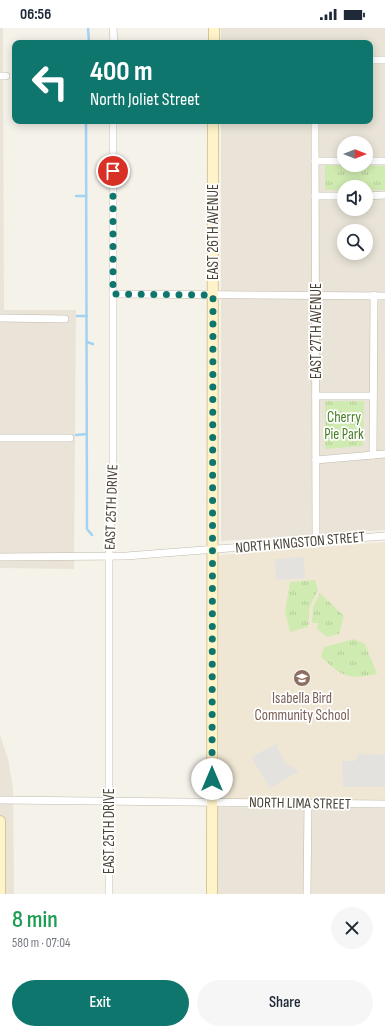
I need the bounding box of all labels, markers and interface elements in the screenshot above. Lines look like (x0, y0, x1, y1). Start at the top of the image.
text: 06:56 (20, 5, 51, 24)
text: 400 m (90, 55, 153, 88)
icon: left (24, 56, 76, 108)
text: North Joliet Street (90, 89, 200, 110)
north arrow (337, 136, 373, 172)
map controls (337, 136, 373, 260)
pin (96, 154, 130, 188)
icon: arrive (102, 160, 124, 182)
button: sound (337, 180, 373, 216)
street label: EAST 26TH AVENUE (204, 184, 223, 280)
button: search (337, 224, 373, 260)
street label: EAST 27TH AVENUE (307, 283, 326, 379)
park label: Cherry Pie Park (324, 408, 364, 444)
street label: EAST 25TH DRIVE (101, 464, 122, 550)
street label: NORTH KINGSTON STREET (234, 527, 366, 558)
school or university icon: Isabella Bird Community School (292, 668, 312, 688)
place label: Isabella Bird Community School (255, 689, 349, 725)
position arrow (191, 758, 233, 800)
street label: EAST 25TH DRIVE (100, 788, 119, 874)
street label: NORTH LIMA STREET (249, 793, 351, 814)
text: 8 min (12, 905, 58, 934)
button: close (331, 907, 373, 949)
text: 580 m · 07:04 (12, 935, 70, 951)
button: Exit (12, 980, 189, 1026)
button: Share (197, 980, 373, 1026)

